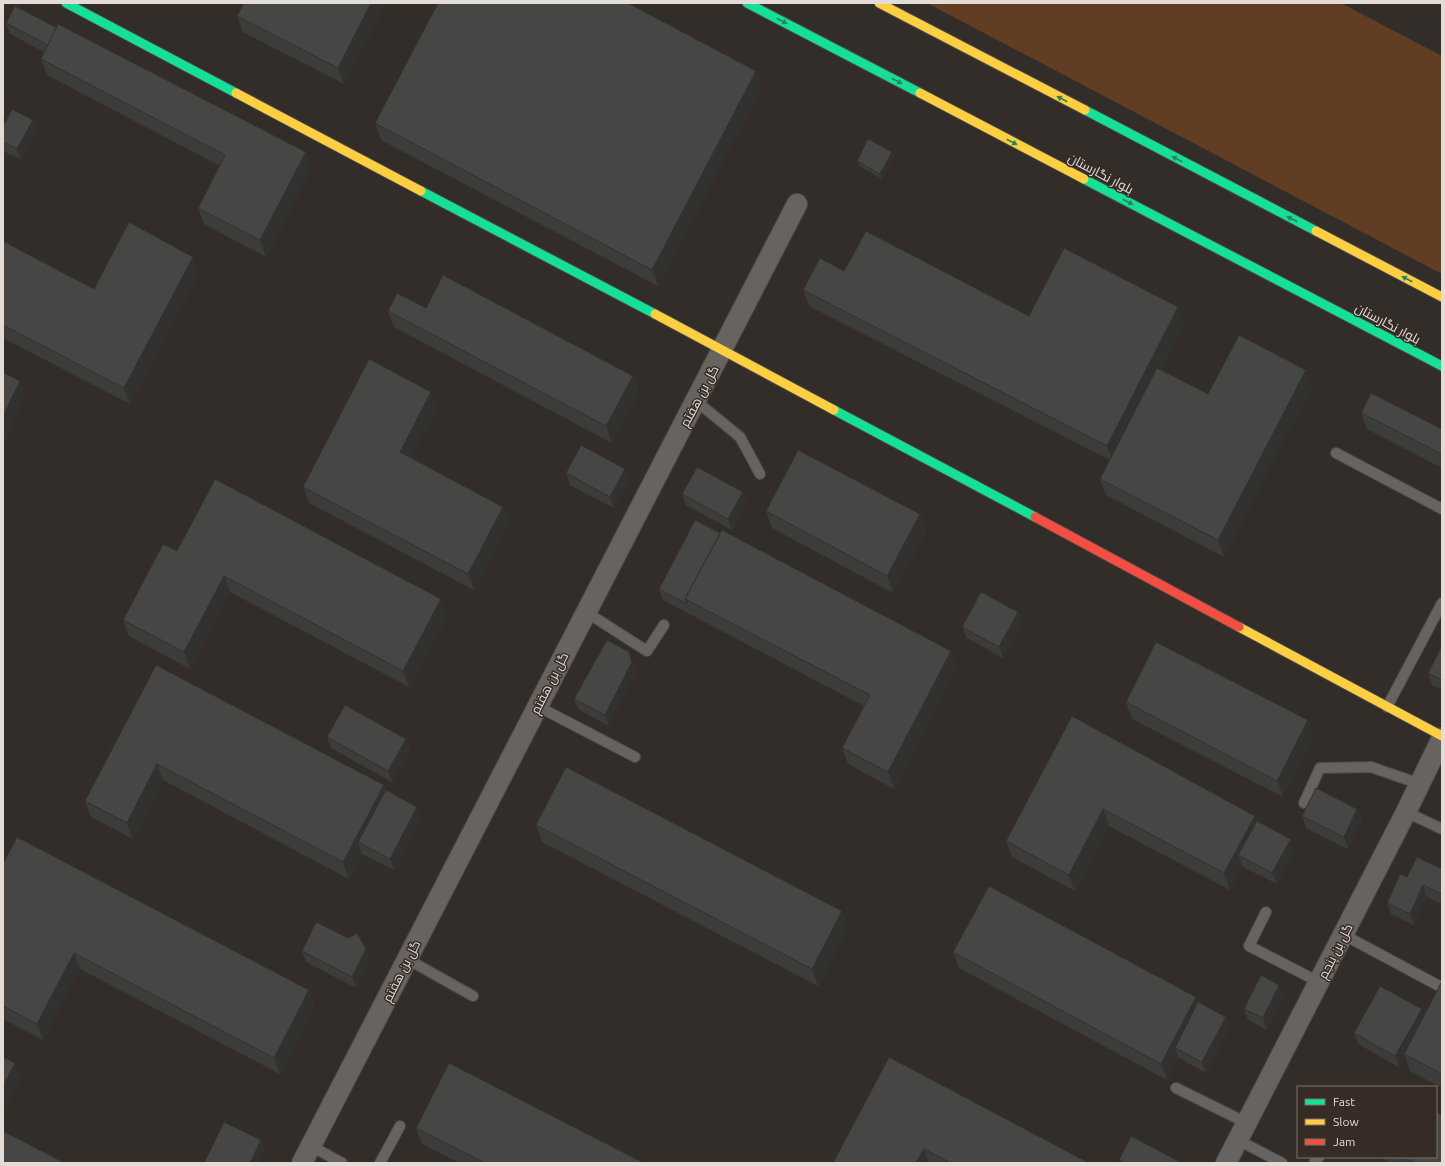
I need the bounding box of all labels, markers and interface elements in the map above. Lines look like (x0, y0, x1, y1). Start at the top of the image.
one-way arrow (776, 18, 788, 24)
one-way arrow (891, 78, 903, 85)
one-way arrow (1056, 95, 1068, 102)
one-way arrow (1007, 138, 1018, 145)
street label: بلوار نگارستان (1066, 150, 1136, 197)
one-way arrow (1171, 156, 1183, 162)
one-way arrow (1122, 199, 1133, 205)
one-way arrow (1286, 216, 1298, 222)
one-way arrow (1402, 276, 1413, 283)
street label: بلوار نگارستان (1353, 300, 1423, 347)
street label: گل بن هفتم (677, 363, 724, 430)
street label: گل بن هفتم (527, 650, 573, 718)
street label: گل بن پنجم (1315, 921, 1358, 982)
street label: گل بن هفتم (379, 938, 425, 1006)
legend (1297, 1086, 1437, 1158)
text: Fast (1333, 1095, 1355, 1108)
text: Slow (1333, 1115, 1359, 1128)
text: Jam (1333, 1135, 1355, 1148)

